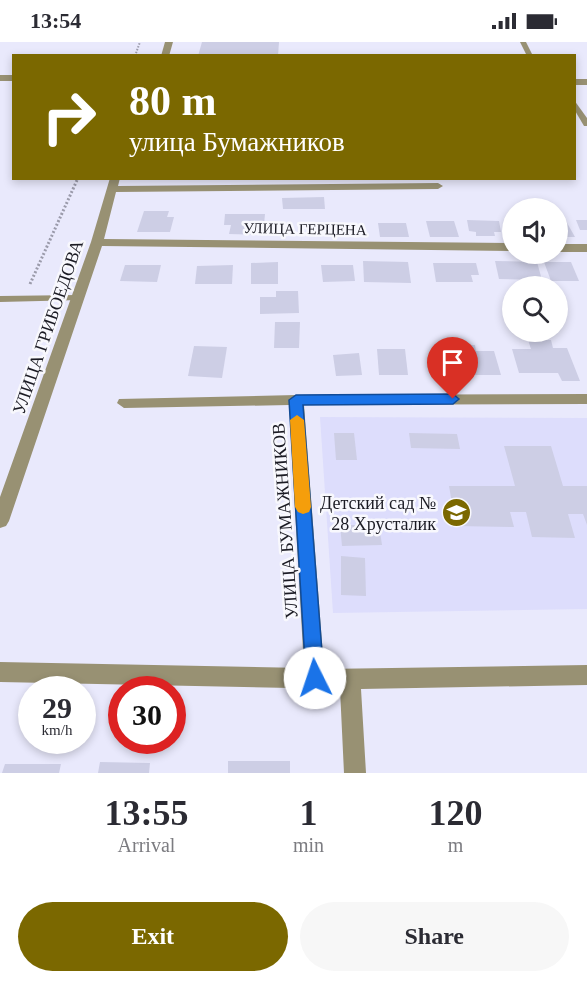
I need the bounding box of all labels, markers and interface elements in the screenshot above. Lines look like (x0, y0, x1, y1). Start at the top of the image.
text: 13:54 (30, 8, 81, 33)
icon: right (30, 78, 108, 156)
text: 80 m (129, 78, 217, 124)
text: улица Бумажников (129, 127, 345, 157)
map controls (502, 198, 568, 342)
button: sound (502, 198, 568, 264)
street label: УЛИЦА ГЕРЦЕНА (243, 220, 367, 238)
street label: УЛИЦА ГРИБОЕДОВА (9, 237, 87, 417)
button: search (502, 276, 568, 342)
pin (427, 337, 478, 399)
icon: arrive (436, 346, 469, 379)
street label: УЛИЦА БУМАЖНИКОВ (268, 422, 302, 620)
place label: Детский сад № 28 Хрусталик (320, 493, 436, 534)
school or university icon: Детский сад № 28 Хрусталик (441, 497, 473, 529)
position arrow (283, 646, 347, 710)
speed limit sign: 30 (108, 676, 186, 754)
text: 29 (42, 691, 72, 724)
text: km/h (42, 722, 72, 738)
text: 13:55 (104, 793, 188, 833)
text: 1 (300, 793, 318, 833)
text: 120 (429, 793, 483, 833)
text: Arrival (118, 834, 175, 856)
text: min (293, 834, 324, 856)
text: m (448, 834, 463, 856)
button: Exit (18, 902, 288, 971)
button: Share (300, 902, 569, 971)

